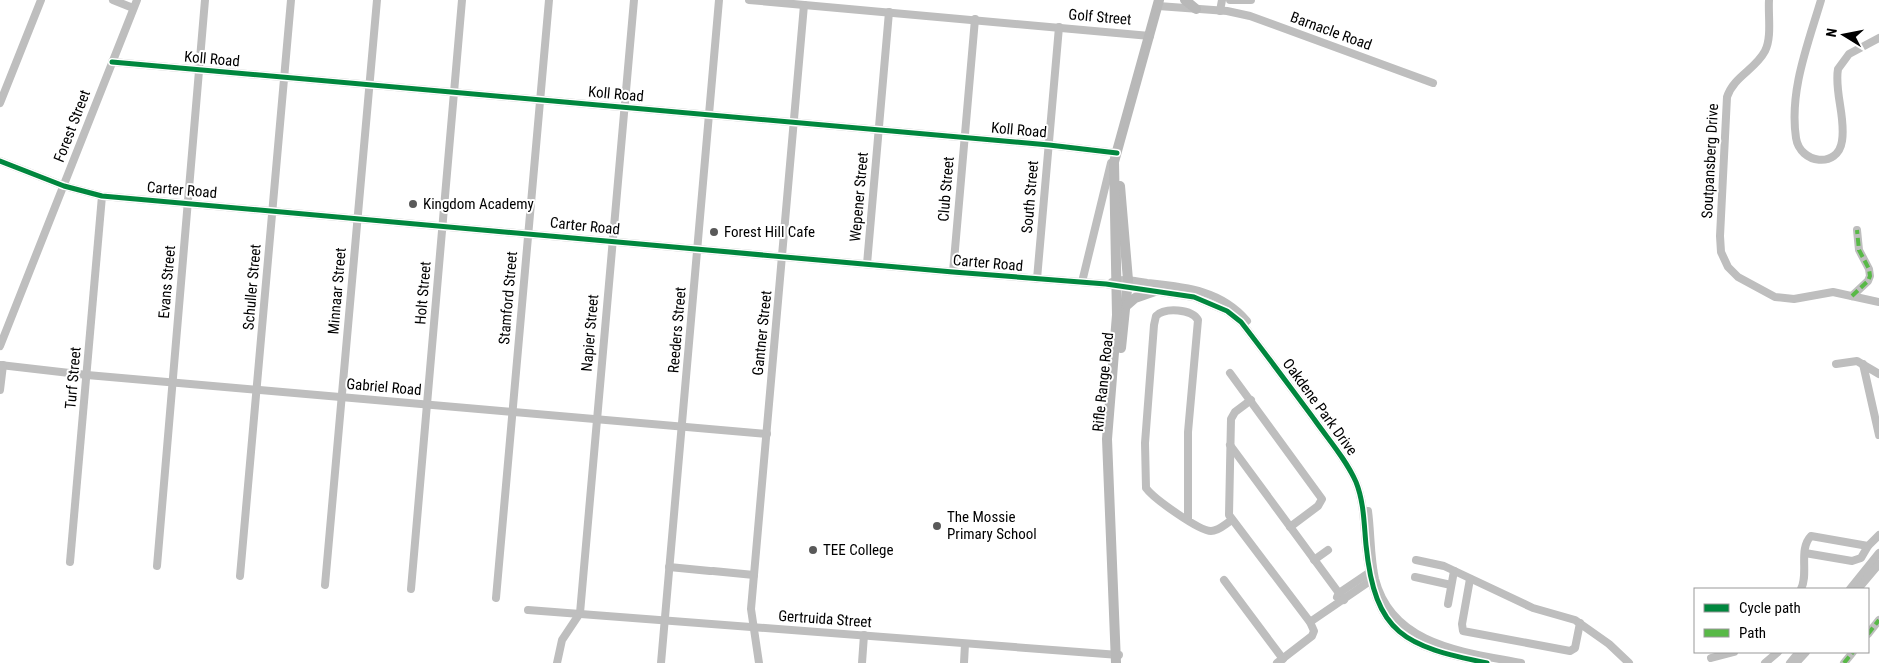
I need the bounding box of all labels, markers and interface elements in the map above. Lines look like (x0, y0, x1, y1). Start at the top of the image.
street label: Golf Street (1068, 5, 1132, 29)
street label: Barnacle Road (1288, 8, 1374, 54)
north arrow (1819, 10, 1869, 60)
text: N (1823, 27, 1840, 38)
street label: Koll Road (183, 48, 241, 70)
street label: Koll Road (587, 83, 645, 105)
street label: Forest Street (50, 87, 94, 165)
street label: Soutpansberg Drive (1698, 103, 1722, 219)
street label: Koll Road (990, 119, 1048, 141)
street label: Wepener Street (846, 151, 872, 243)
street label: Club Street (934, 156, 958, 222)
street label: South Street (1018, 160, 1042, 234)
street label: Carter Road (146, 178, 218, 202)
place label: Kingdom Academy (423, 195, 534, 213)
marker: Kingdom Academy (407, 198, 419, 210)
street label: Carter Road (549, 213, 621, 239)
place label: Forest Hill Cafe (724, 223, 815, 241)
marker: Forest Hill Cafe (708, 226, 720, 238)
street label: Schuller Street (239, 243, 265, 331)
street label: Evans Street (155, 245, 179, 319)
street label: Minnaar Street (324, 247, 350, 335)
street label: Stamford Street (495, 251, 521, 345)
street label: Carter Road (952, 251, 1024, 275)
street label: Holt Street (411, 261, 435, 325)
street label: Reeders Street (664, 286, 690, 374)
street label: Gantner Street (749, 290, 775, 376)
street label: Napier Street (578, 294, 602, 372)
street label: Rifle Range Road (1089, 331, 1117, 433)
street label: Turf Street (61, 346, 85, 410)
street label: Oakdene Park Drive (1279, 355, 1361, 459)
street label: Gabriel Road (346, 375, 422, 399)
place label: The Mossie Primary School (947, 508, 1037, 543)
marker: The Mossie Primary School (931, 520, 943, 532)
place label: TEE College (823, 541, 894, 559)
marker: TEE College (807, 544, 819, 556)
legend (1694, 588, 1869, 653)
text: Cycle path (1739, 599, 1801, 617)
street label: Gertruida Street (778, 607, 872, 631)
text: Path (1739, 624, 1766, 642)

